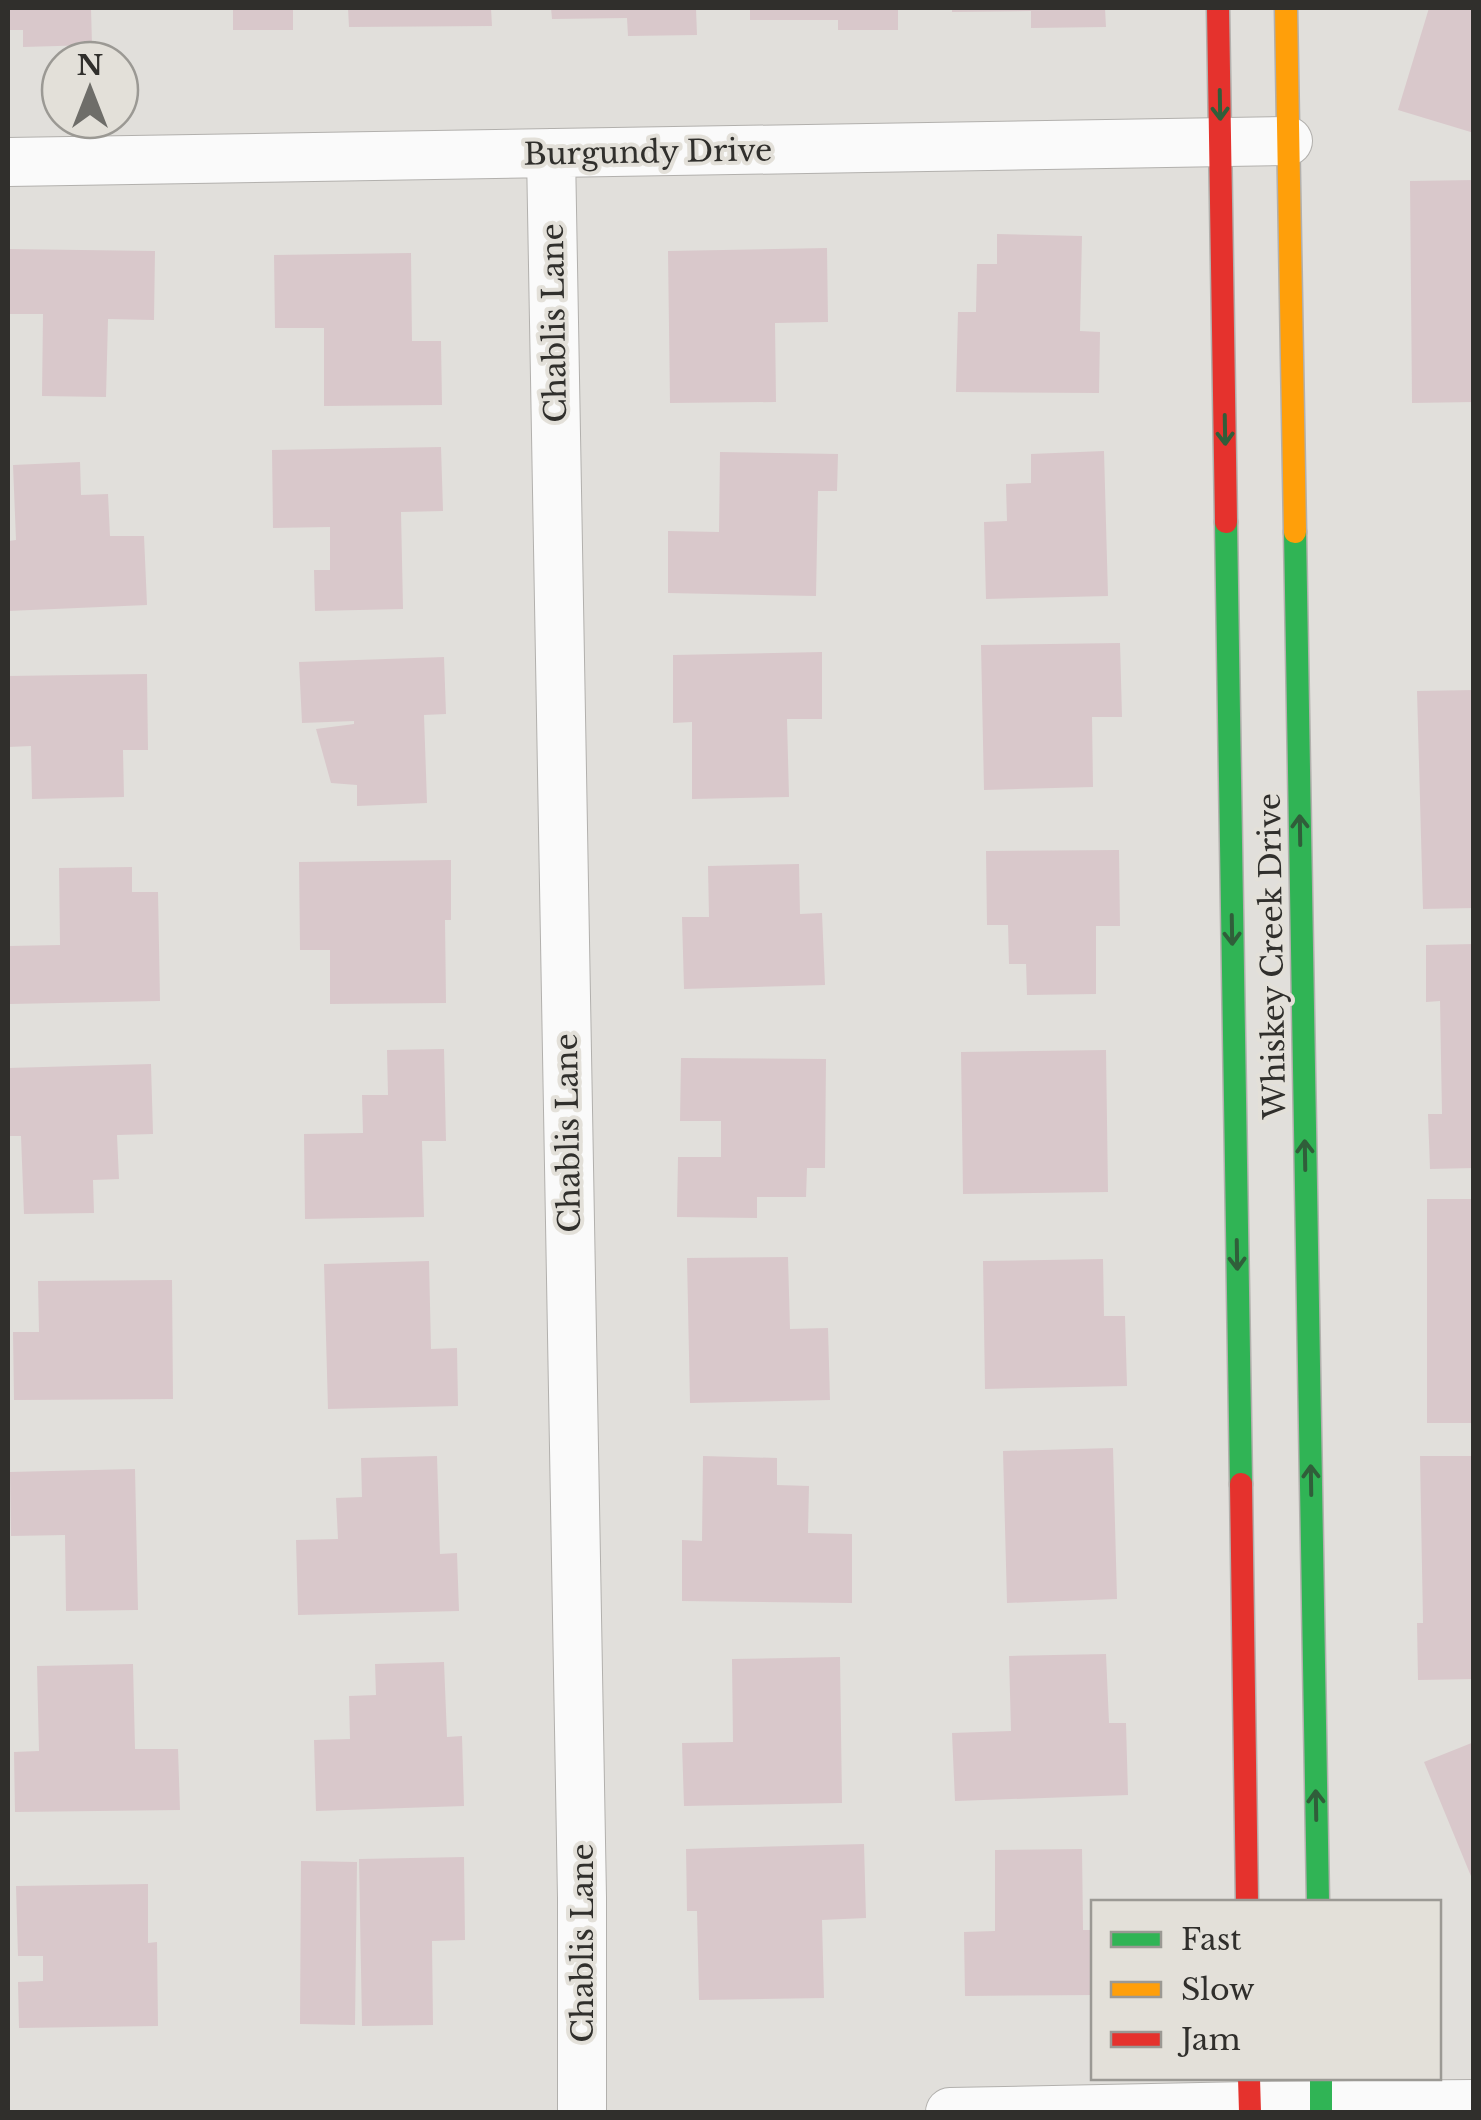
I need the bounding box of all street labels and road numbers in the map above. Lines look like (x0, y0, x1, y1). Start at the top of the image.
street label: Burgundy Drive (523, 131, 773, 173)
street label: Chablis Lane (534, 223, 574, 423)
street label: Whiskey Creek Drive (1251, 793, 1293, 1120)
street label: Chablis Lane (548, 1033, 588, 1233)
street label: Chablis Lane (564, 1843, 601, 2043)

